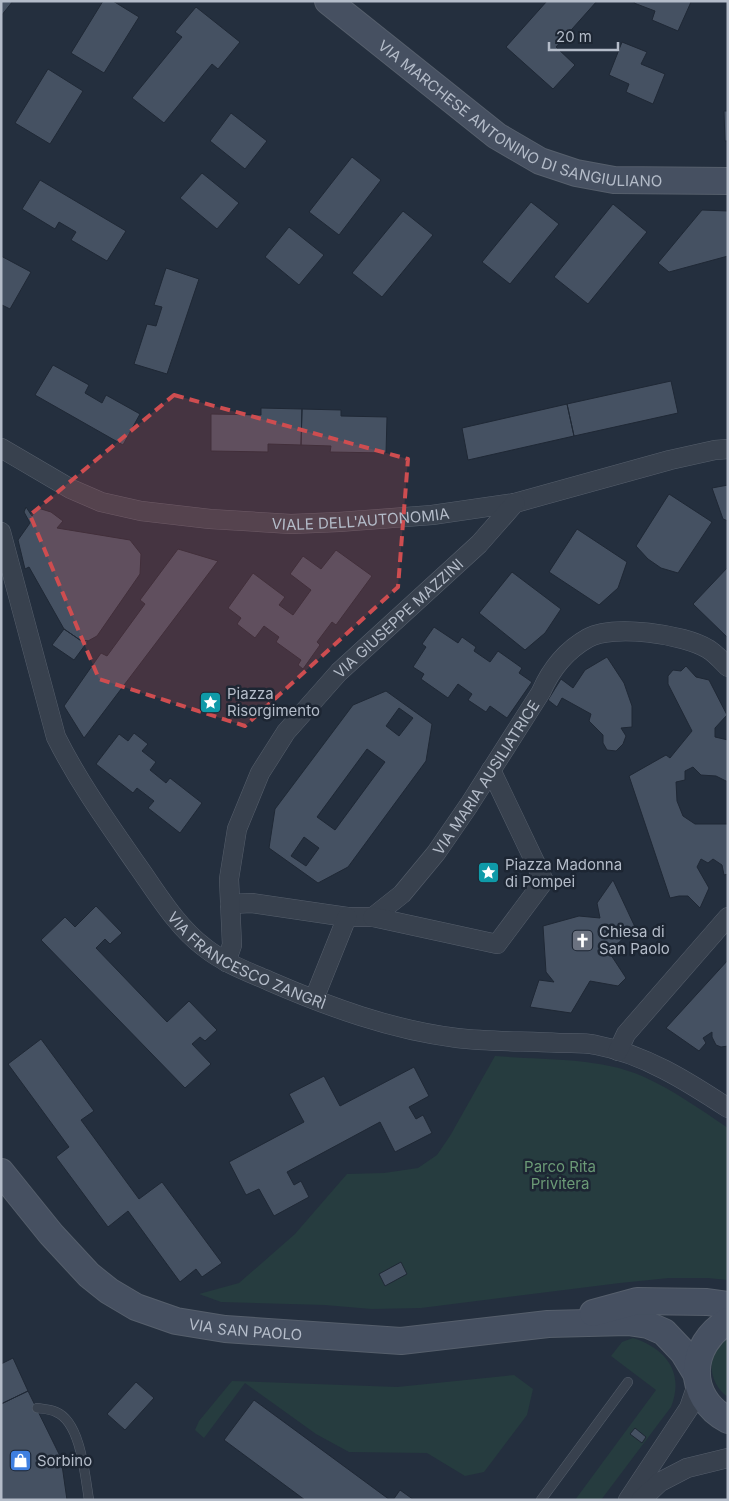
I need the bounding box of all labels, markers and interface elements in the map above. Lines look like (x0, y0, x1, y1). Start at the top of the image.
scale bar (549, 20, 618, 52)
text: 20 m (556, 27, 592, 46)
street label: VIA MARCHESE ANTONINO DI SANGIULIANO (374, 35, 662, 190)
street label: VIALE DELL'AUTONOMIA (271, 503, 450, 534)
street label: VIA GIUSEPPE MAZZINI (329, 554, 467, 682)
place label: Piazza Risorgimento (227, 684, 320, 720)
place icon: Piazza Risorgimento (199, 690, 223, 714)
street label: VIA MARIA AUSILIATRICE (428, 696, 543, 858)
place label: Piazza Madonna di Pompei (505, 855, 622, 891)
place icon: Piazza Madonna di Pompei (477, 861, 501, 885)
street label: VIA FRANCESCO ZANGRÌ (164, 908, 329, 1013)
place label: Chiesa di San Paolo (599, 922, 670, 958)
church icon: Chiesa di San Paolo (571, 928, 595, 952)
park label: Parco Rita Privitera (524, 1157, 596, 1193)
street label: VIA SAN PAOLO (187, 1314, 303, 1344)
shop icon: Sorbino (9, 1448, 33, 1472)
place label: Sorbino (37, 1451, 92, 1470)

